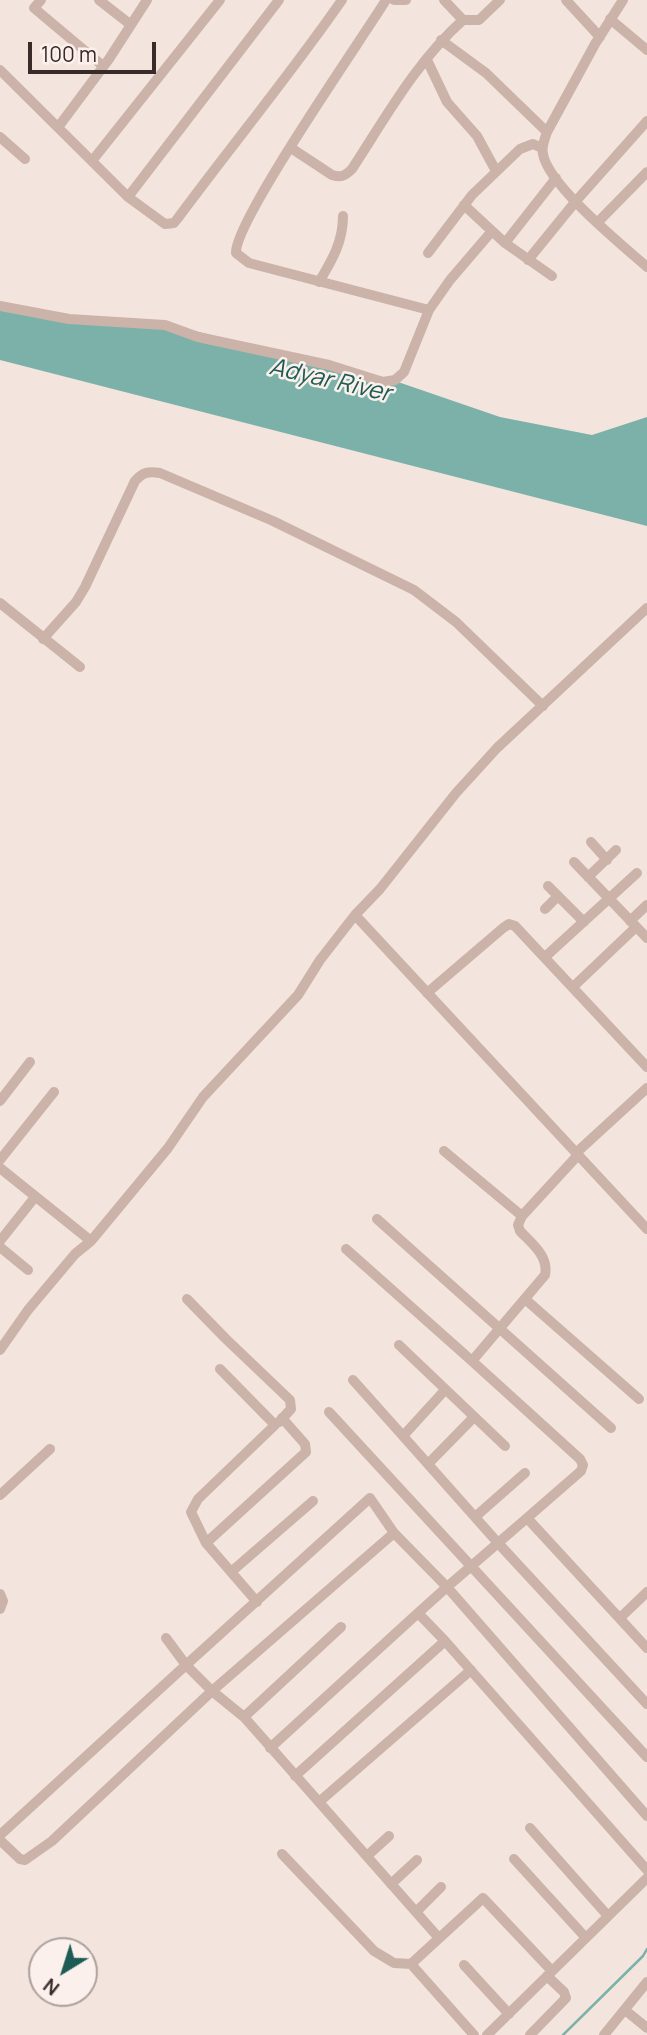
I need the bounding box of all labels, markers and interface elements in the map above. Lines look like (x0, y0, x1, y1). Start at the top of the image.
scale bar (32, 28, 159, 72)
text: 100 m (41, 40, 97, 68)
water label: Adyar River (267, 353, 393, 409)
north arrow (28, 1937, 98, 2007)
text: N (38, 1973, 65, 2001)

